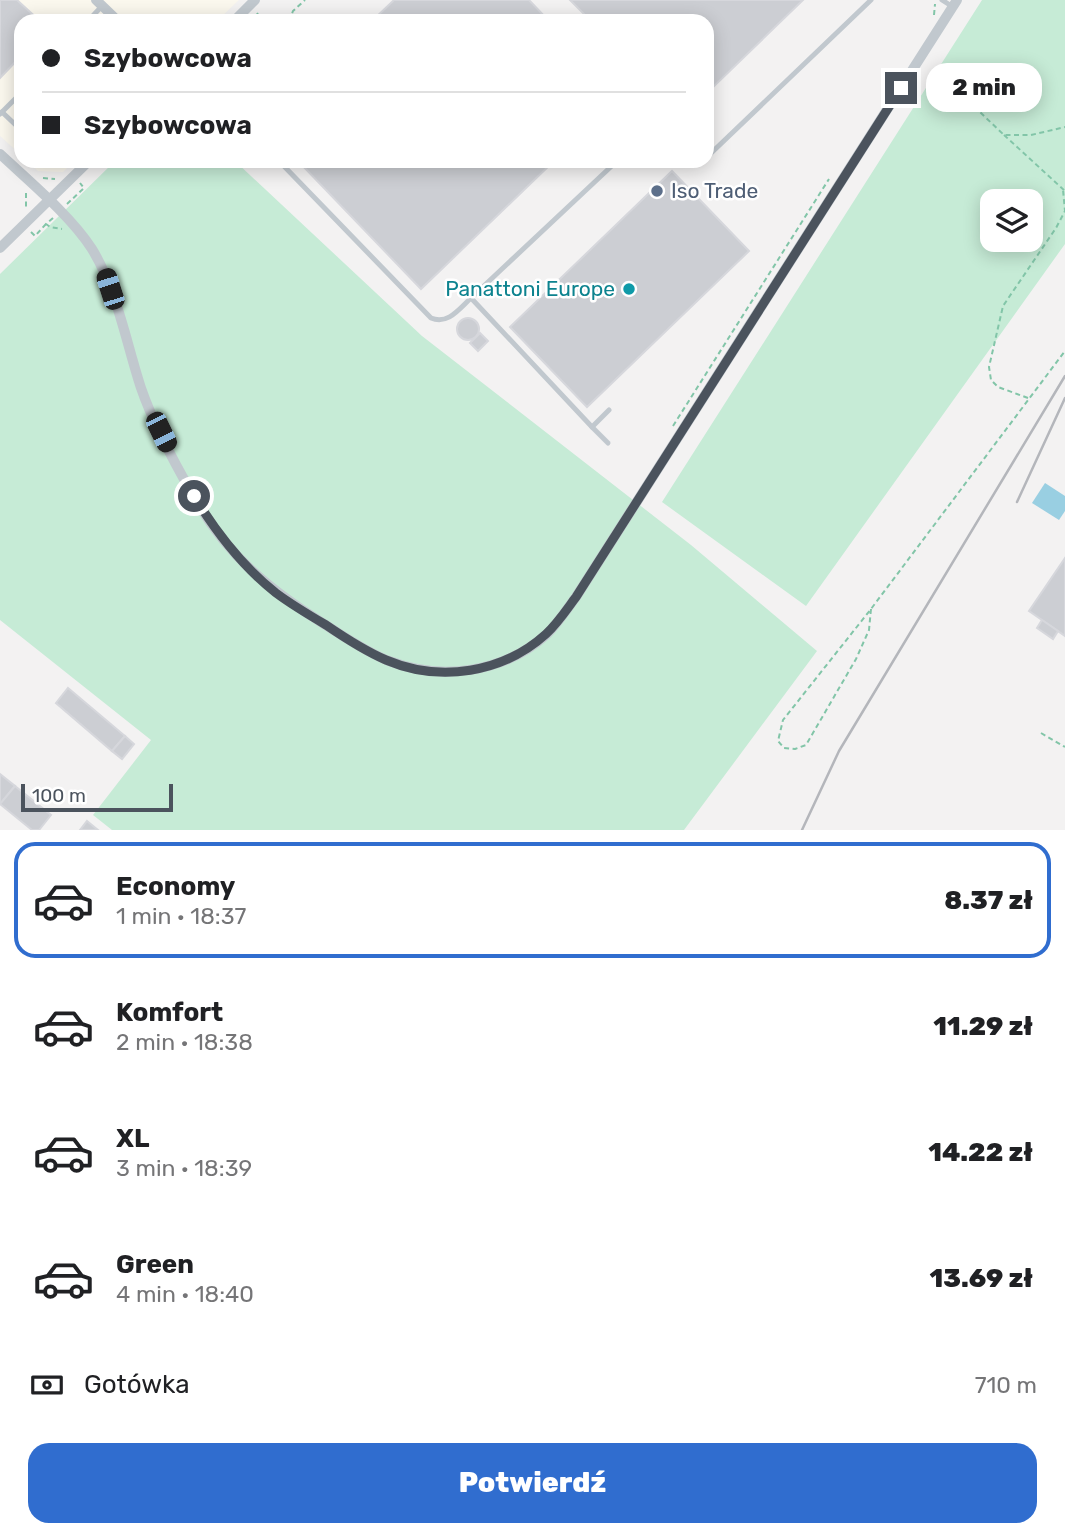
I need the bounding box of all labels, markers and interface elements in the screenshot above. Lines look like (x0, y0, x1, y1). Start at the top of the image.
text: Szybowcowa (84, 43, 252, 74)
callout: 2 min (926, 64, 1041, 112)
route end (885, 72, 917, 104)
text: 2 min (952, 73, 1016, 101)
text: Szybowcowa (84, 110, 252, 141)
place label: Iso Trade (671, 178, 758, 203)
marker: Iso Trade (649, 183, 665, 199)
map controls (980, 189, 1043, 252)
button: layers (980, 189, 1043, 252)
car (94, 266, 127, 312)
place label: Panattoni Europe (445, 276, 615, 301)
marker: Panattoni Europe (621, 281, 637, 297)
car (143, 409, 180, 455)
route start (178, 480, 210, 512)
scale bar (21, 781, 173, 813)
text: 100 m (32, 784, 86, 807)
icon: car (32, 869, 95, 932)
text: Economy (116, 871, 235, 902)
text: 8.37 zł (944, 885, 1033, 916)
text: 1 min · 18:37 (116, 902, 246, 930)
icon: car (32, 995, 95, 1058)
text: Komfort (116, 997, 223, 1028)
text: 11.29 zł (933, 1011, 1033, 1042)
text: 2 min · 18:38 (116, 1028, 253, 1056)
icon: car (32, 1121, 95, 1184)
text: XL (116, 1123, 149, 1154)
text: 14.22 zł (928, 1137, 1033, 1168)
text: 3 min · 18:39 (116, 1154, 252, 1182)
icon: car (32, 1247, 95, 1310)
text: Green (116, 1249, 194, 1280)
text: 13.69 zł (929, 1263, 1033, 1294)
text: 4 min · 18:40 (116, 1280, 254, 1308)
icon: cash (28, 1366, 66, 1404)
text: Gotówka (84, 1369, 190, 1400)
text: 710 m (975, 1371, 1037, 1399)
button: Potwierdź (28, 1443, 1037, 1523)

